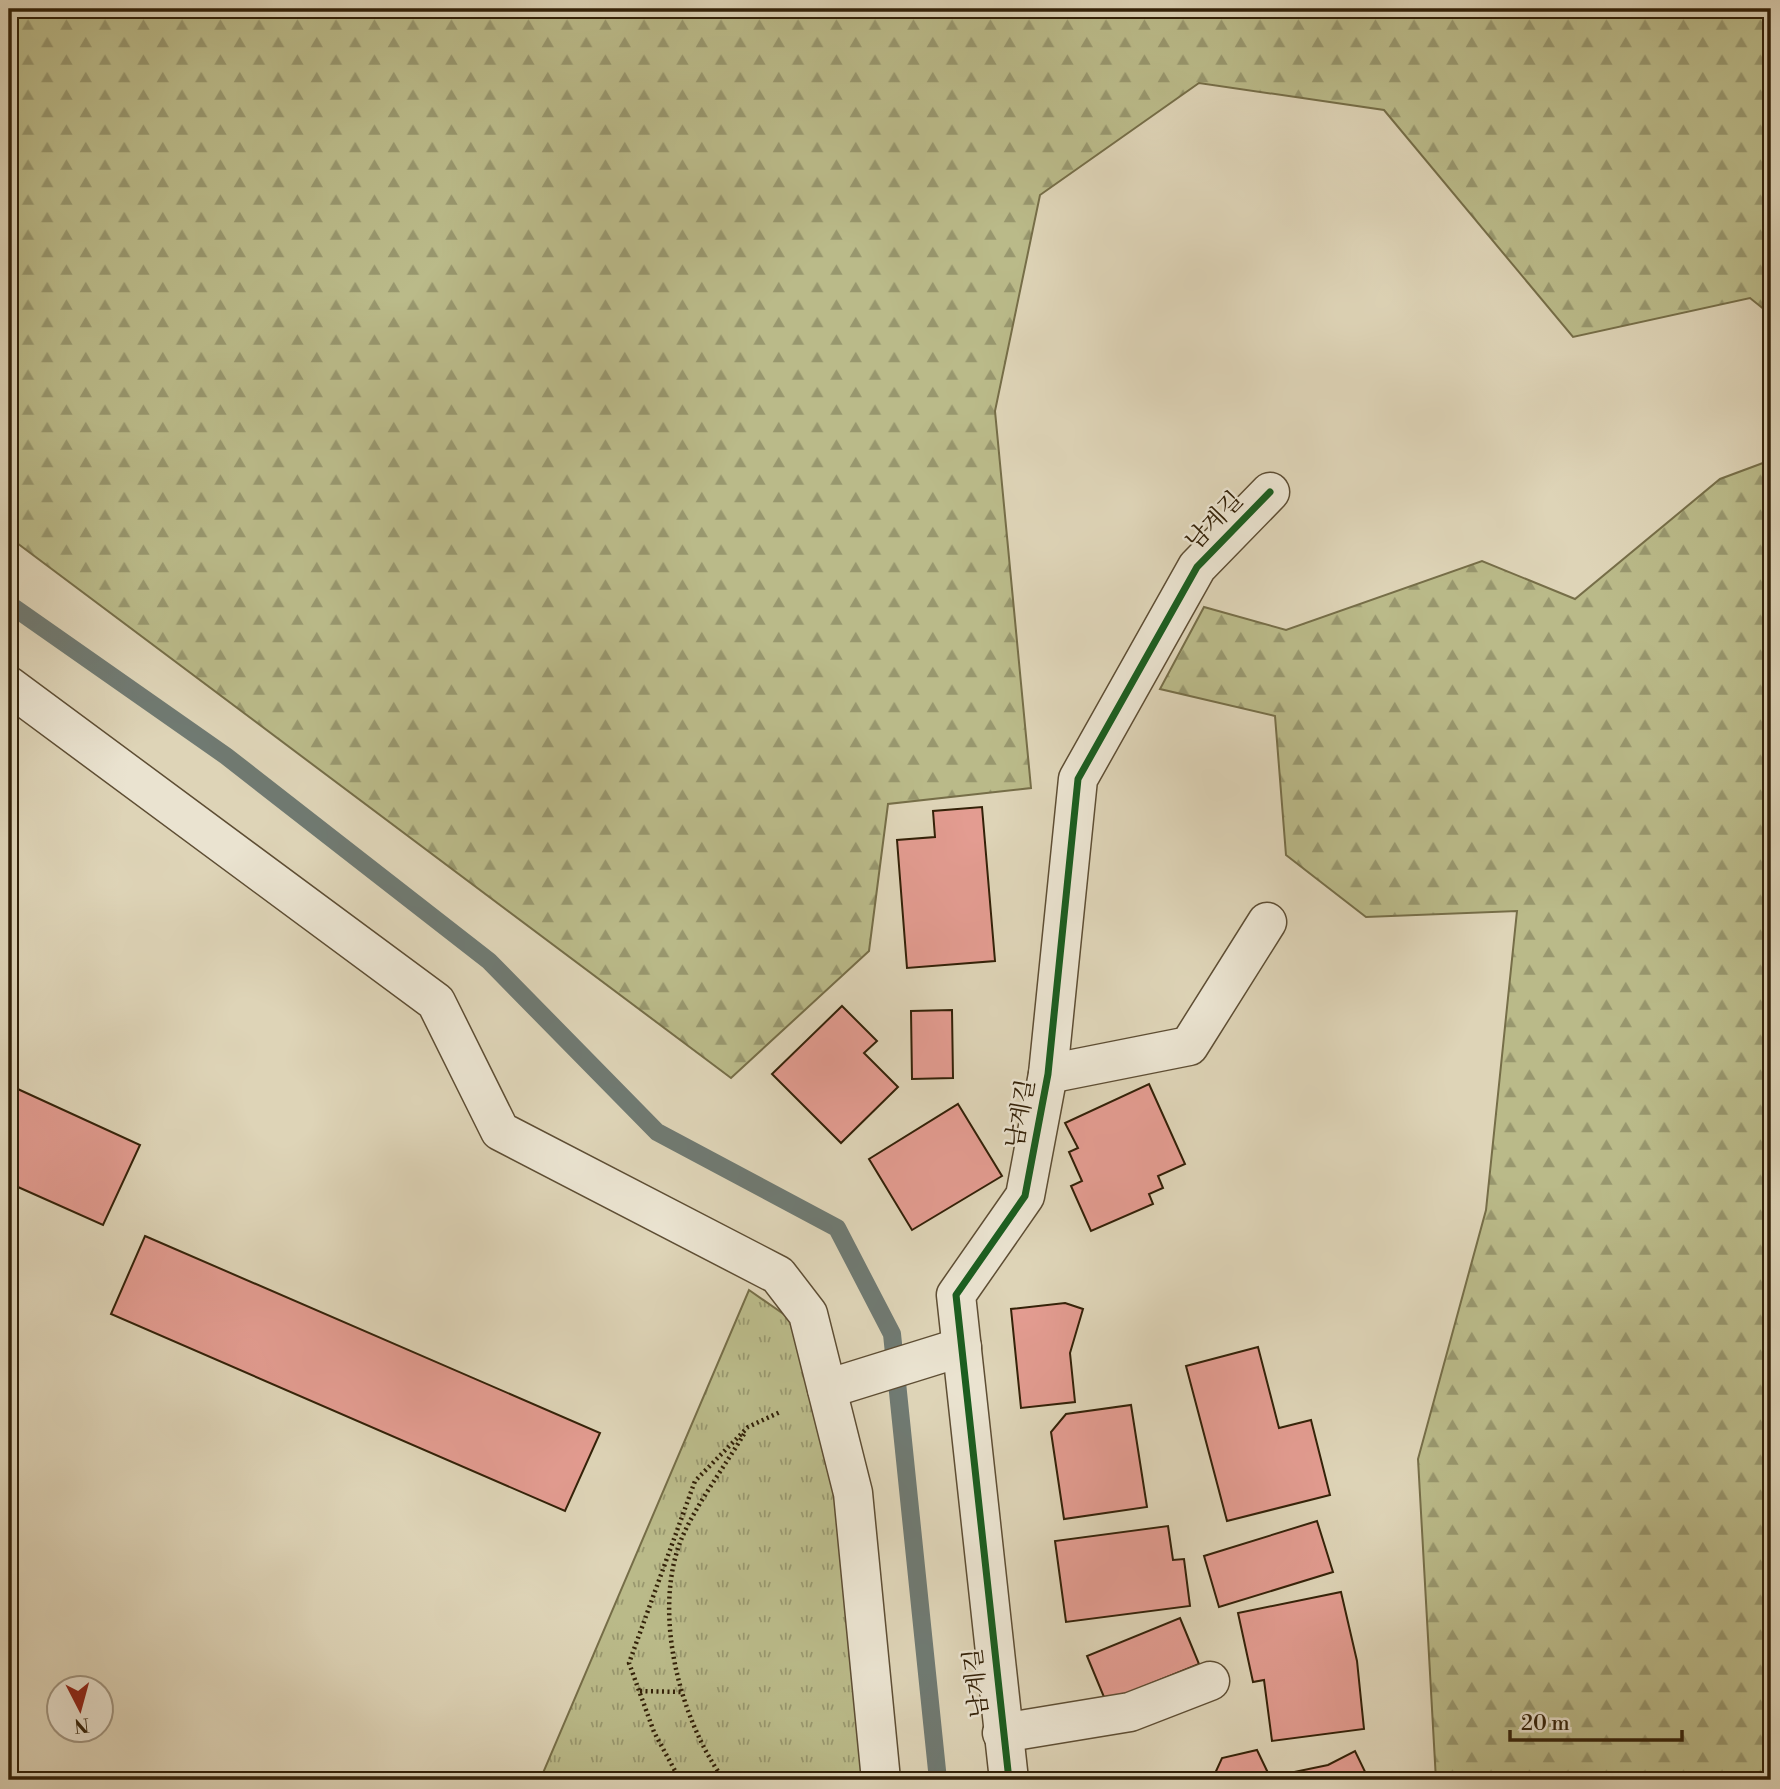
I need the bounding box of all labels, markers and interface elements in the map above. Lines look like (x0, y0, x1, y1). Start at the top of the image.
street label: 남계길 (1180, 486, 1250, 556)
street label: 남계길 (1000, 1077, 1042, 1151)
street label: 남계길 (958, 1647, 996, 1719)
north arrow (46, 1674, 116, 1744)
scale bar (1510, 1698, 1682, 1742)
text: 20 m (1521, 1711, 1570, 1737)
text: N (73, 1712, 90, 1738)

